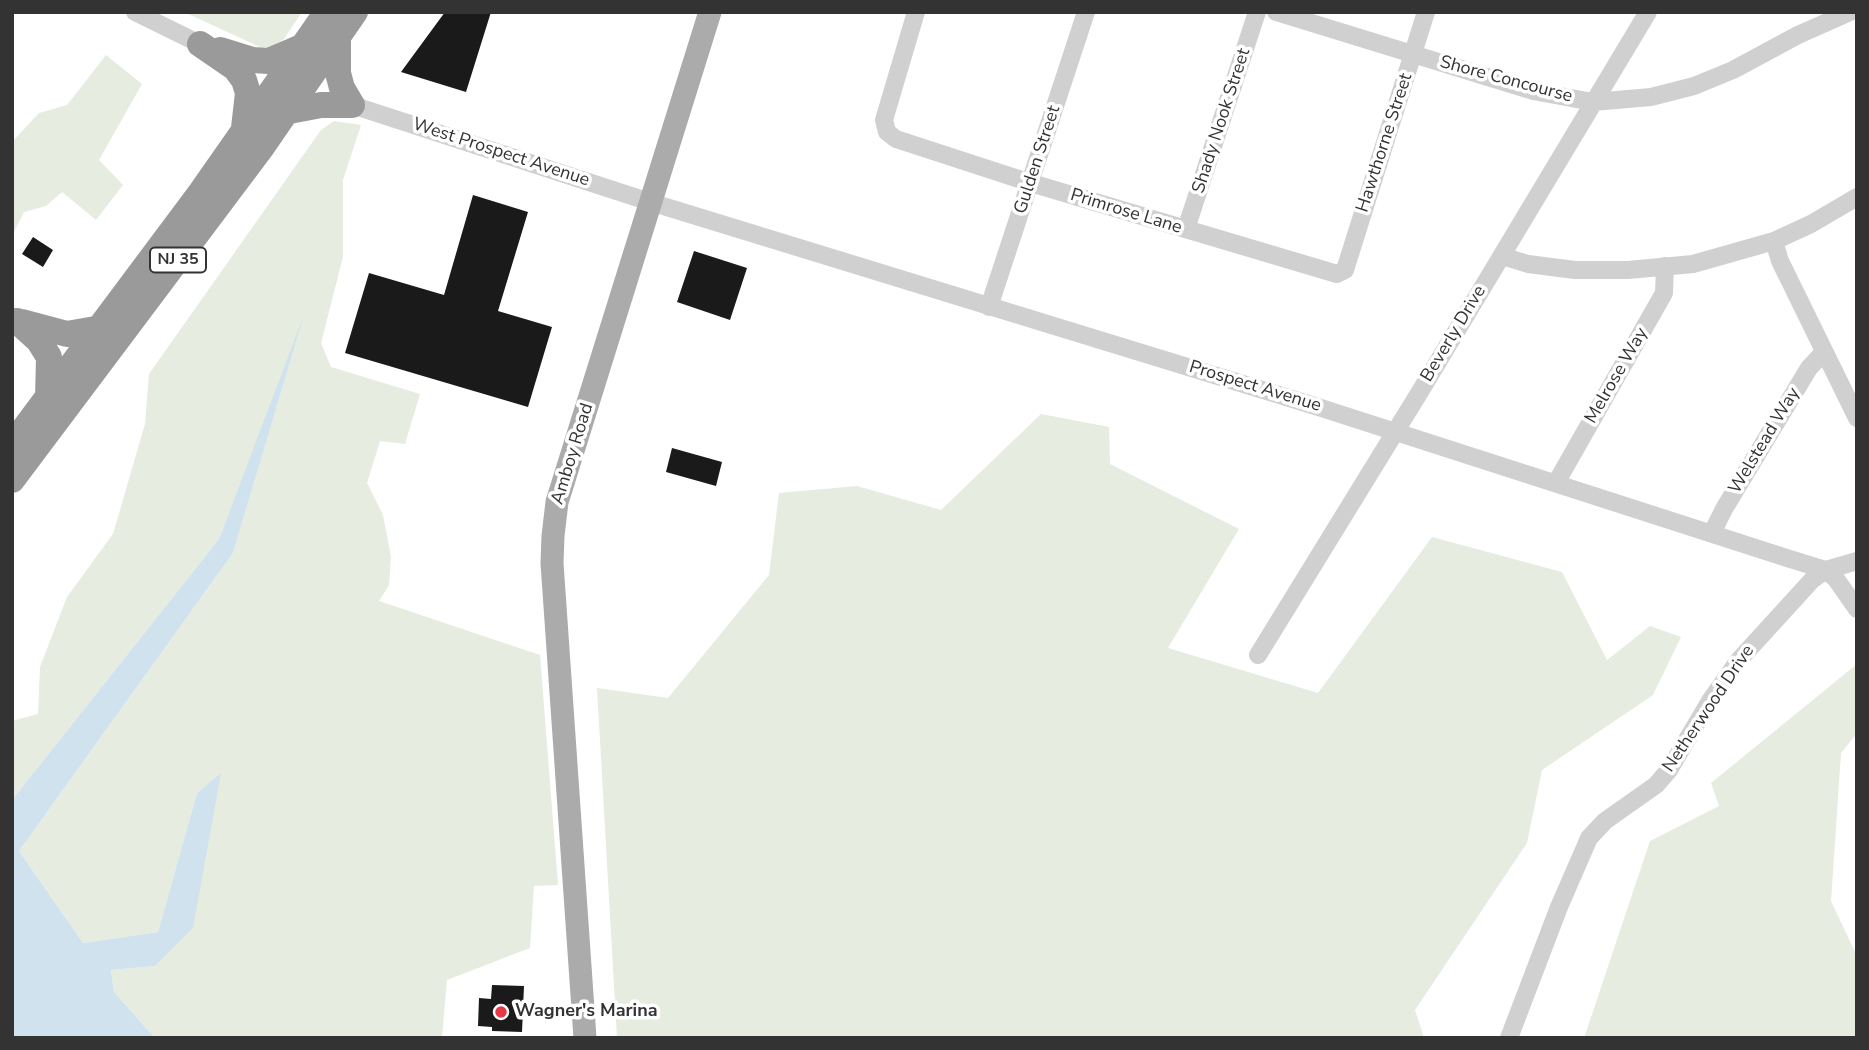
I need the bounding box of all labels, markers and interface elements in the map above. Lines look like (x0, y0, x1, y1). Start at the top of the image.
street label: Shady Nook Street (1188, 46, 1256, 196)
street label: Shore Concourse (1437, 52, 1575, 108)
street label: Hawthorne Street (1352, 71, 1418, 215)
street label: Gulden Street (1010, 103, 1066, 217)
street label: West Prospect Avenue (410, 114, 592, 192)
street label: Primrose Lane (1068, 185, 1184, 239)
road number: NJ 35 (150, 248, 206, 272)
street label: Beverly Drive (1417, 282, 1491, 386)
street label: Melrose Way (1581, 324, 1653, 428)
street label: Prospect Avenue (1186, 357, 1324, 417)
street label: Welstead Way (1725, 384, 1805, 498)
street label: Amboy Road (547, 401, 599, 507)
street label: Netherwood Drive (1658, 641, 1760, 777)
place label: Wagner's Marina (515, 1001, 658, 1023)
marker: Wagner's Marina (493, 1004, 509, 1020)

